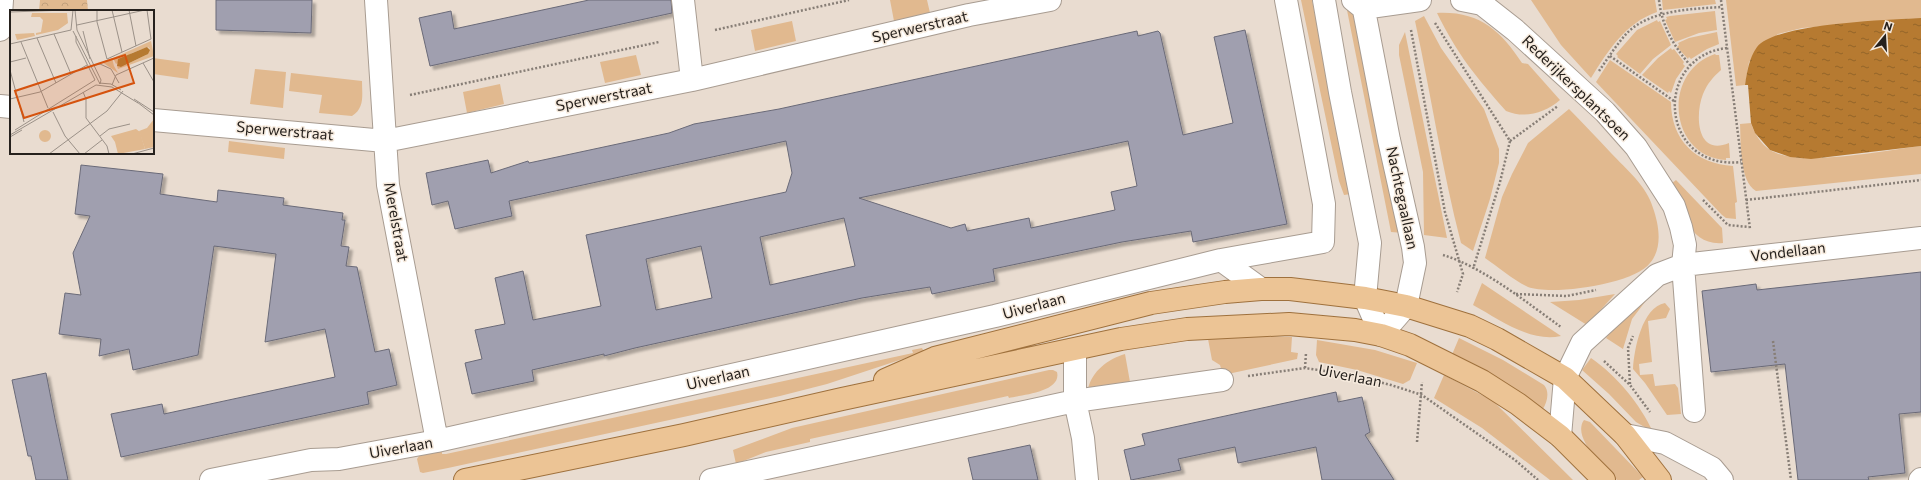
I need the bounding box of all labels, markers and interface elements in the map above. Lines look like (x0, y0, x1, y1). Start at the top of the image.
street label: Sperwerstraat (870, 6, 969, 46)
inset map (10, 10, 154, 154)
north arrow (1865, 16, 1905, 56)
text: N (1882, 19, 1894, 33)
street label: Rederijkersplantsoen (1519, 31, 1635, 144)
street label: Sperwerstraat (554, 78, 653, 114)
street label: Sperwerstraat (236, 117, 334, 143)
street label: Nachtegaallaan (1383, 145, 1423, 251)
street label: Merelstraat (381, 181, 413, 263)
street label: Vondellaan (1749, 237, 1826, 265)
street label: Uiverlaan (1000, 288, 1067, 322)
street label: Uiverlaan (1317, 360, 1383, 390)
street label: Uiverlaan (684, 361, 751, 393)
street label: Uiverlaan (368, 433, 434, 461)

